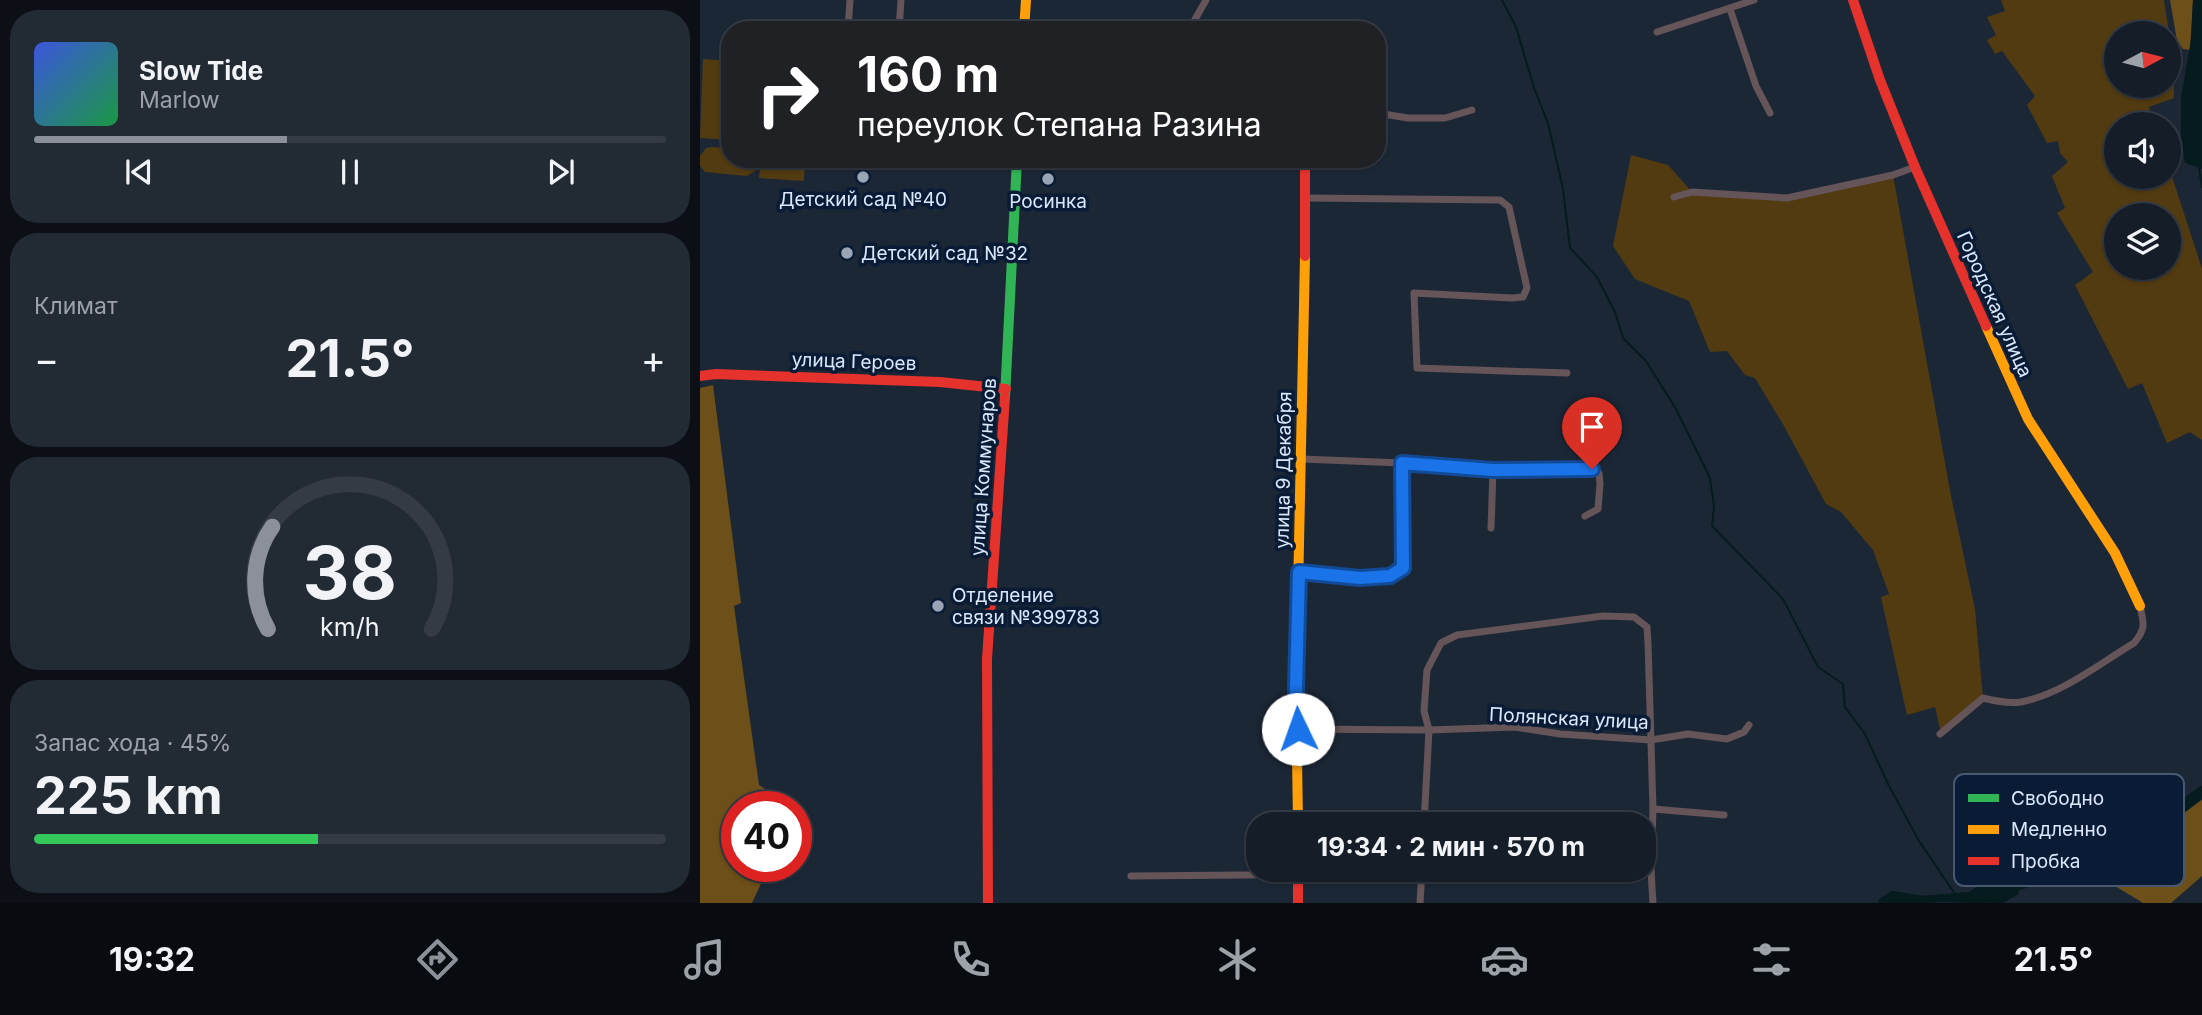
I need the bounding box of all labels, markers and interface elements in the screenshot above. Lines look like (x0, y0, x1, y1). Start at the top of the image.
north arrow (2104, 21, 2180, 98)
map controls (2104, 21, 2181, 280)
text: 160 m (857, 45, 999, 104)
icon: right (742, 49, 833, 140)
text: Slow Tide (139, 55, 263, 86)
text: Marlow (139, 86, 219, 114)
text: переулок Степана Разина (857, 105, 1262, 144)
button: sound (2104, 112, 2181, 189)
icon: previous (120, 153, 158, 191)
icon: pause (331, 153, 369, 191)
icon: next (542, 153, 580, 191)
marker: Детский сад №40 (855, 169, 871, 185)
marker: Росинка (1040, 171, 1056, 187)
place label: Детский сад №40 (779, 188, 947, 211)
place label: Росинка (1009, 190, 1087, 213)
button: layers (2104, 203, 2181, 280)
street label: Городская улица (1952, 228, 2037, 381)
place label: Детский сад №32 (861, 242, 1028, 265)
marker: Детский сад №32 (839, 245, 855, 261)
text: Климат (34, 292, 118, 320)
text: 21.5° (285, 327, 415, 390)
text: − (34, 336, 59, 382)
text: + (641, 336, 666, 382)
street label: улица Героев (791, 348, 917, 375)
street label: улица Коммунаров (966, 377, 1001, 557)
street label: улица 9 Декабря (1271, 391, 1296, 549)
pin (1562, 397, 1622, 469)
icon: arrive (1573, 408, 1611, 446)
text: 38 (303, 529, 397, 618)
place label: Отделение связи №399783 (952, 584, 1100, 629)
marker: Отделение связи №399783 (930, 598, 946, 614)
text: km/h (320, 612, 380, 642)
position arrow (1261, 692, 1335, 766)
street label: Полянская улица (1489, 703, 1649, 734)
text: Запас хода · 45% (34, 729, 231, 757)
text: 225 km (34, 764, 223, 827)
legend (1954, 774, 2184, 886)
text: Свободно (2011, 787, 2104, 810)
speed limit sign: 40 (721, 791, 812, 882)
text: Медленно (2011, 818, 2107, 841)
text: 19:34 · 2 мин · 570 m (1317, 831, 1585, 862)
text: Пробка (2011, 850, 2080, 873)
icon: directions (413, 935, 462, 984)
icon: music (680, 935, 729, 984)
icon: phone (946, 935, 995, 984)
icon: climate (1213, 935, 1262, 984)
icon: car (1480, 935, 1529, 984)
icon: filters (1747, 935, 1796, 984)
text: 19:32 (109, 940, 195, 979)
text: 21.5° (2014, 940, 2093, 979)

